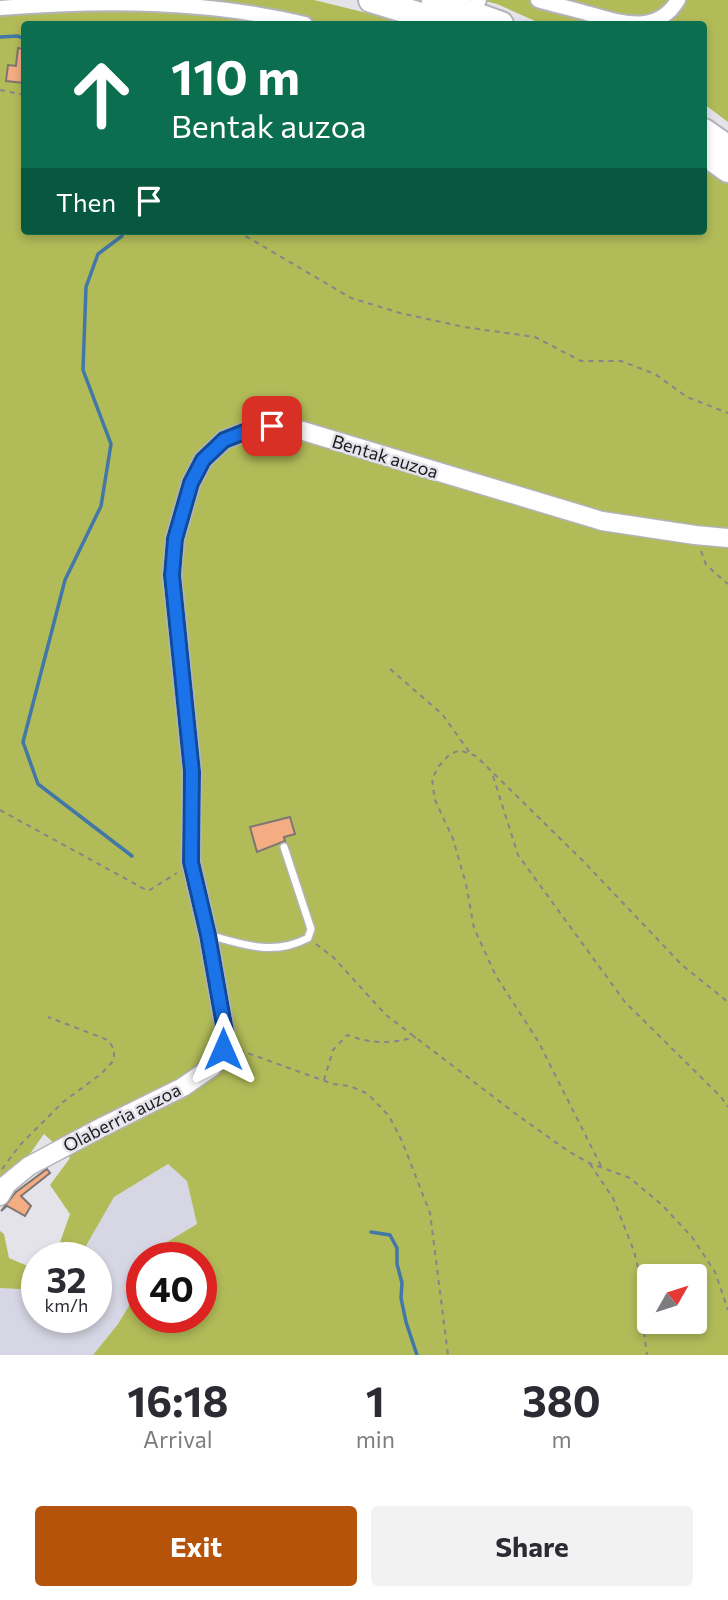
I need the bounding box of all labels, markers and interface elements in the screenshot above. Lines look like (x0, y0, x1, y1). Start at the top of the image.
text: 110 m (171, 45, 300, 105)
icon: ahead (56, 49, 147, 140)
text: Bentak auzoa (171, 105, 367, 145)
icon: arrive (130, 182, 168, 220)
text: Then (56, 186, 116, 217)
pin (242, 396, 302, 456)
icon: arrive (253, 407, 291, 445)
street label: Bentak auzoa (329, 429, 441, 483)
position arrow (186, 1012, 260, 1086)
street label: Olaberria auzoa (59, 1078, 184, 1156)
speed limit sign: 40 (126, 1242, 217, 1333)
text: 32 (46, 1257, 87, 1300)
north arrow (637, 1264, 707, 1334)
map controls (637, 1264, 707, 1334)
text: km/h (45, 1294, 88, 1316)
text: 16:18 (127, 1374, 228, 1426)
text: 1 (366, 1374, 385, 1426)
text: 380 (522, 1374, 601, 1426)
text: Arrival (143, 1425, 213, 1453)
text: min (356, 1425, 395, 1453)
text: m (551, 1425, 571, 1453)
button: Exit (35, 1506, 357, 1586)
button: Share (371, 1506, 693, 1586)

